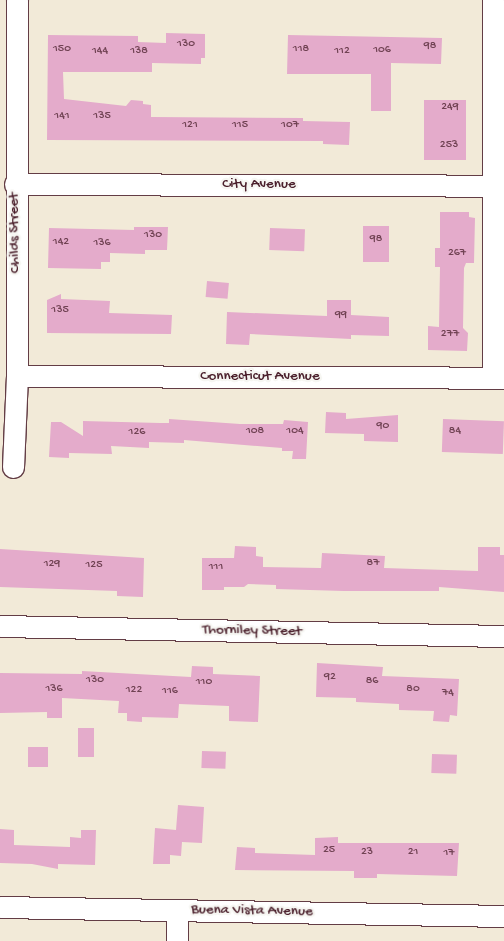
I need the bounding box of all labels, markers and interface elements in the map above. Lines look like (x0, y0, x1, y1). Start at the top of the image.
house number: 130 (177, 38, 195, 52)
house number: 98 (424, 40, 436, 54)
house number: 150 (53, 43, 71, 57)
house number: 118 (293, 43, 309, 57)
house number: 106 (373, 44, 391, 58)
house number: 144 (92, 45, 108, 59)
house number: 138 (130, 45, 148, 59)
house number: 112 (334, 45, 350, 59)
house number: 249 (441, 101, 459, 115)
house number: 141 (54, 110, 70, 124)
house number: 135 (93, 110, 111, 124)
house number: 121 (182, 119, 198, 133)
house number: 115 (232, 119, 248, 133)
house number: 107 (281, 119, 299, 133)
house number: 253 (440, 139, 458, 153)
street label: City Avenue (222, 176, 296, 194)
street label: Childs Street (5, 193, 25, 273)
house number: 130 (144, 229, 162, 243)
house number: 98 (370, 233, 382, 247)
house number: 142 (53, 236, 69, 250)
house number: 136 (93, 237, 111, 251)
house number: 267 (448, 247, 466, 261)
house number: 135 (51, 304, 69, 318)
house number: 99 (335, 309, 347, 323)
house number: 277 (441, 328, 459, 342)
street label: Connecticut Avenue (200, 368, 320, 386)
house number: 90 (377, 420, 389, 434)
house number: 108 (246, 425, 264, 439)
house number: 104 (286, 425, 304, 439)
house number: 84 (449, 425, 461, 439)
house number: 126 (129, 426, 145, 440)
house number: 87 (367, 557, 379, 571)
house number: 129 (44, 558, 60, 572)
house number: 125 (85, 559, 103, 573)
house number: 111 (209, 561, 223, 575)
street label: Thorniley Street (202, 621, 302, 641)
house number: 92 (324, 671, 336, 685)
house number: 130 (86, 674, 104, 688)
house number: 86 (366, 675, 378, 689)
house number: 110 (196, 676, 212, 690)
house number: 136 (45, 683, 63, 697)
house number: 80 (406, 683, 420, 697)
house number: 122 (126, 684, 142, 698)
house number: 116 (162, 685, 178, 699)
house number: 74 (442, 687, 454, 701)
house number: 25 (323, 844, 335, 858)
house number: 23 (361, 846, 373, 860)
house number: 21 (408, 846, 418, 860)
house number: 17 (443, 847, 455, 861)
street label: Buena Vista Avenue (191, 901, 313, 921)

